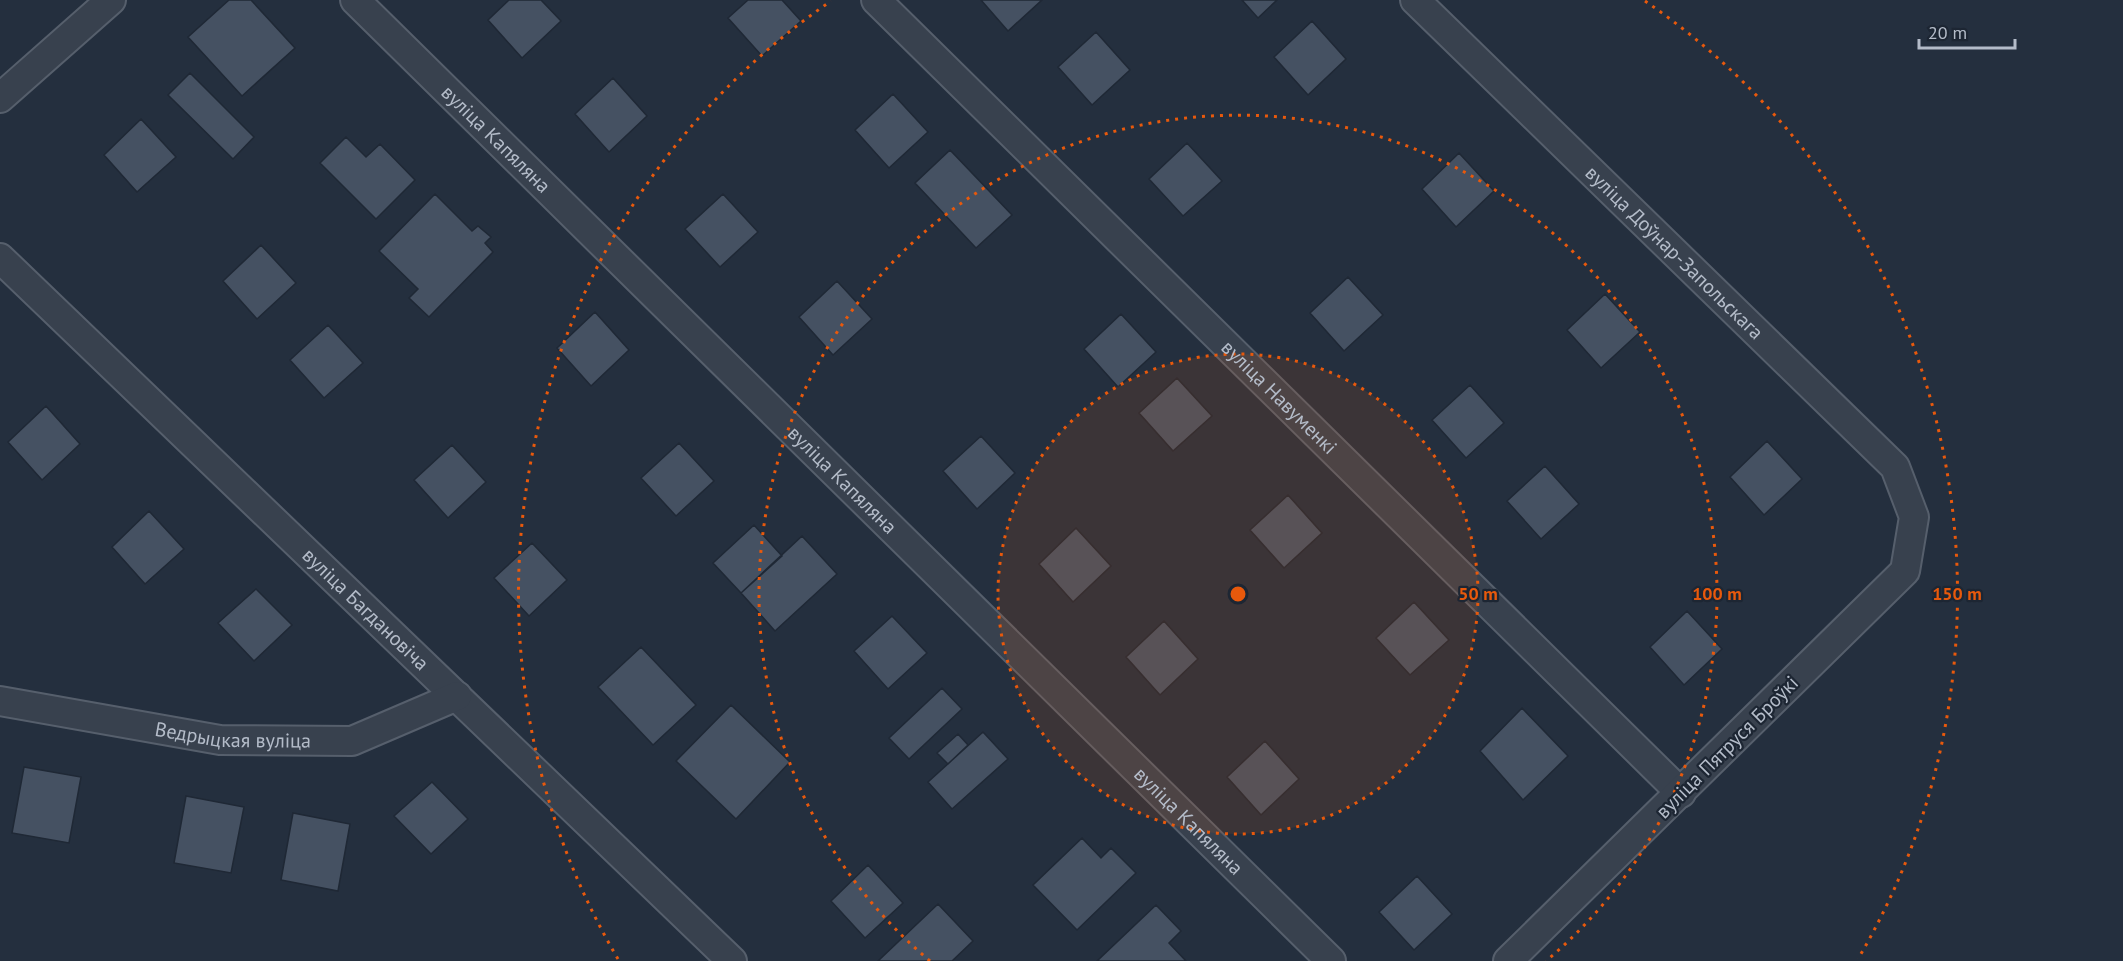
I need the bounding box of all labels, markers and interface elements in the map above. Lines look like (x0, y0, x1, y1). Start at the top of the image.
scale bar (1919, 12, 2015, 50)
text: 20 m (1928, 21, 1967, 44)
street label: вуліца Капяляна (436, 79, 556, 198)
street label: вуліца Доўнар-Запольскага (1580, 160, 1769, 345)
street label: вуліца Навуменкі (1216, 335, 1343, 460)
street label: вуліца Капяляна (782, 420, 903, 539)
street label: вуліца Багдановіча (297, 542, 435, 676)
text: 50 m (1458, 582, 1498, 605)
text: 100 m (1692, 582, 1742, 605)
text: 150 m (1932, 582, 1982, 605)
centre of rings (1228, 584, 1248, 604)
street label: вуліца Пятруся Броўкі (1650, 670, 1804, 824)
street label: Ведрыцкая вуліца (153, 716, 311, 754)
street label: вуліца Капяляна (1129, 761, 1249, 880)

